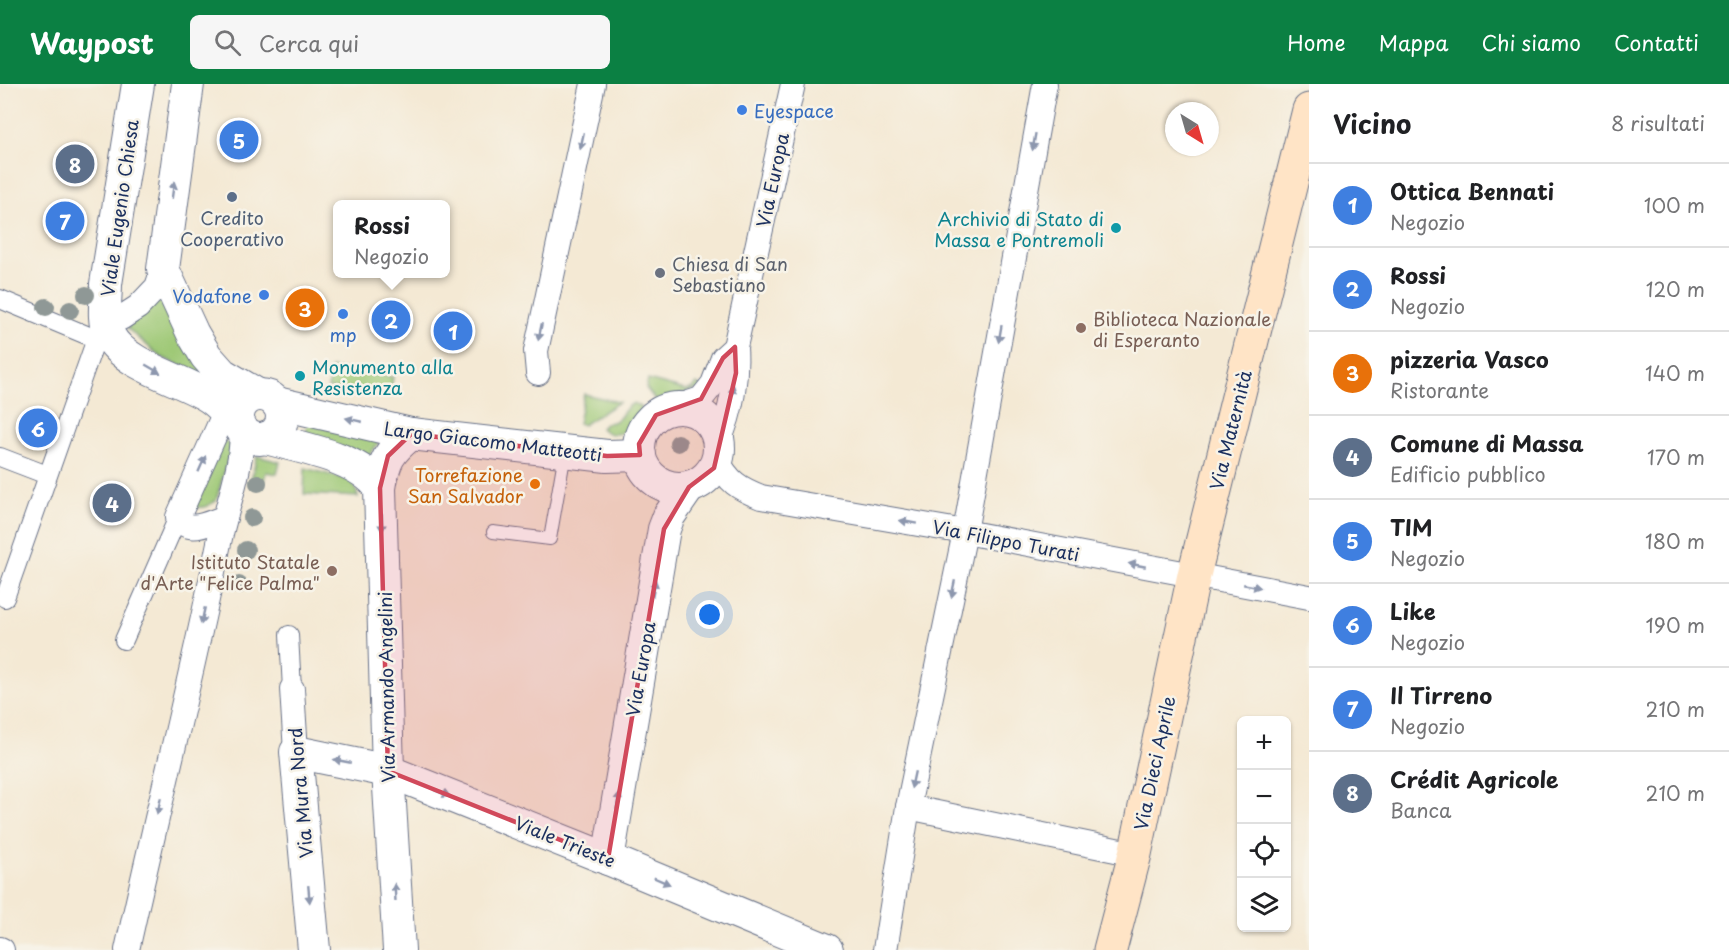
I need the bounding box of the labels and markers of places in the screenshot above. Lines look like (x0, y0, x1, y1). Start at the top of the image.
place label: Eyespace (754, 97, 834, 124)
marker: Eyespace (735, 103, 749, 117)
pin: 5 (220, 118, 258, 162)
pin: 8 (56, 142, 94, 187)
marker: Credito Cooperativo (225, 190, 239, 204)
pin: 7 (46, 198, 84, 244)
place label: Credito Cooperativo (180, 204, 284, 252)
place label: Archivio di Stato di Massa e Pontremoli (934, 205, 1104, 253)
marker: Archivio di Stato di Massa e Pontremoli (1109, 221, 1123, 235)
place label: Chiesa di San Sebastiano (672, 250, 788, 298)
marker: Chiesa di San Sebastiano (653, 266, 667, 280)
place label: Vodafone (172, 282, 252, 309)
pin: 3 (286, 286, 324, 330)
marker: Vodafone (257, 288, 271, 302)
pin: 2 (372, 298, 410, 342)
place label: Biblioteca Nazionale di Esperanto (1093, 305, 1271, 353)
marker: mp (336, 307, 350, 321)
pin: 1 (434, 308, 472, 354)
place label: mp (329, 321, 357, 348)
marker: Biblioteca Nazionale di Esperanto (1074, 321, 1088, 335)
place label: Monumento alla Resistenza (312, 353, 453, 401)
marker: Monumento alla Resistenza (293, 369, 307, 383)
pin: 6 (18, 406, 57, 450)
place label: Torrefazione San Salvador (408, 461, 524, 509)
marker: Torrefazione San Salvador (528, 477, 542, 491)
pin: 4 (92, 480, 132, 526)
place label: Istituto Statale d'Arte "Felice Palma" (141, 548, 320, 596)
marker: Istituto Statale d'Arte "Felice Palma" (325, 564, 339, 578)

